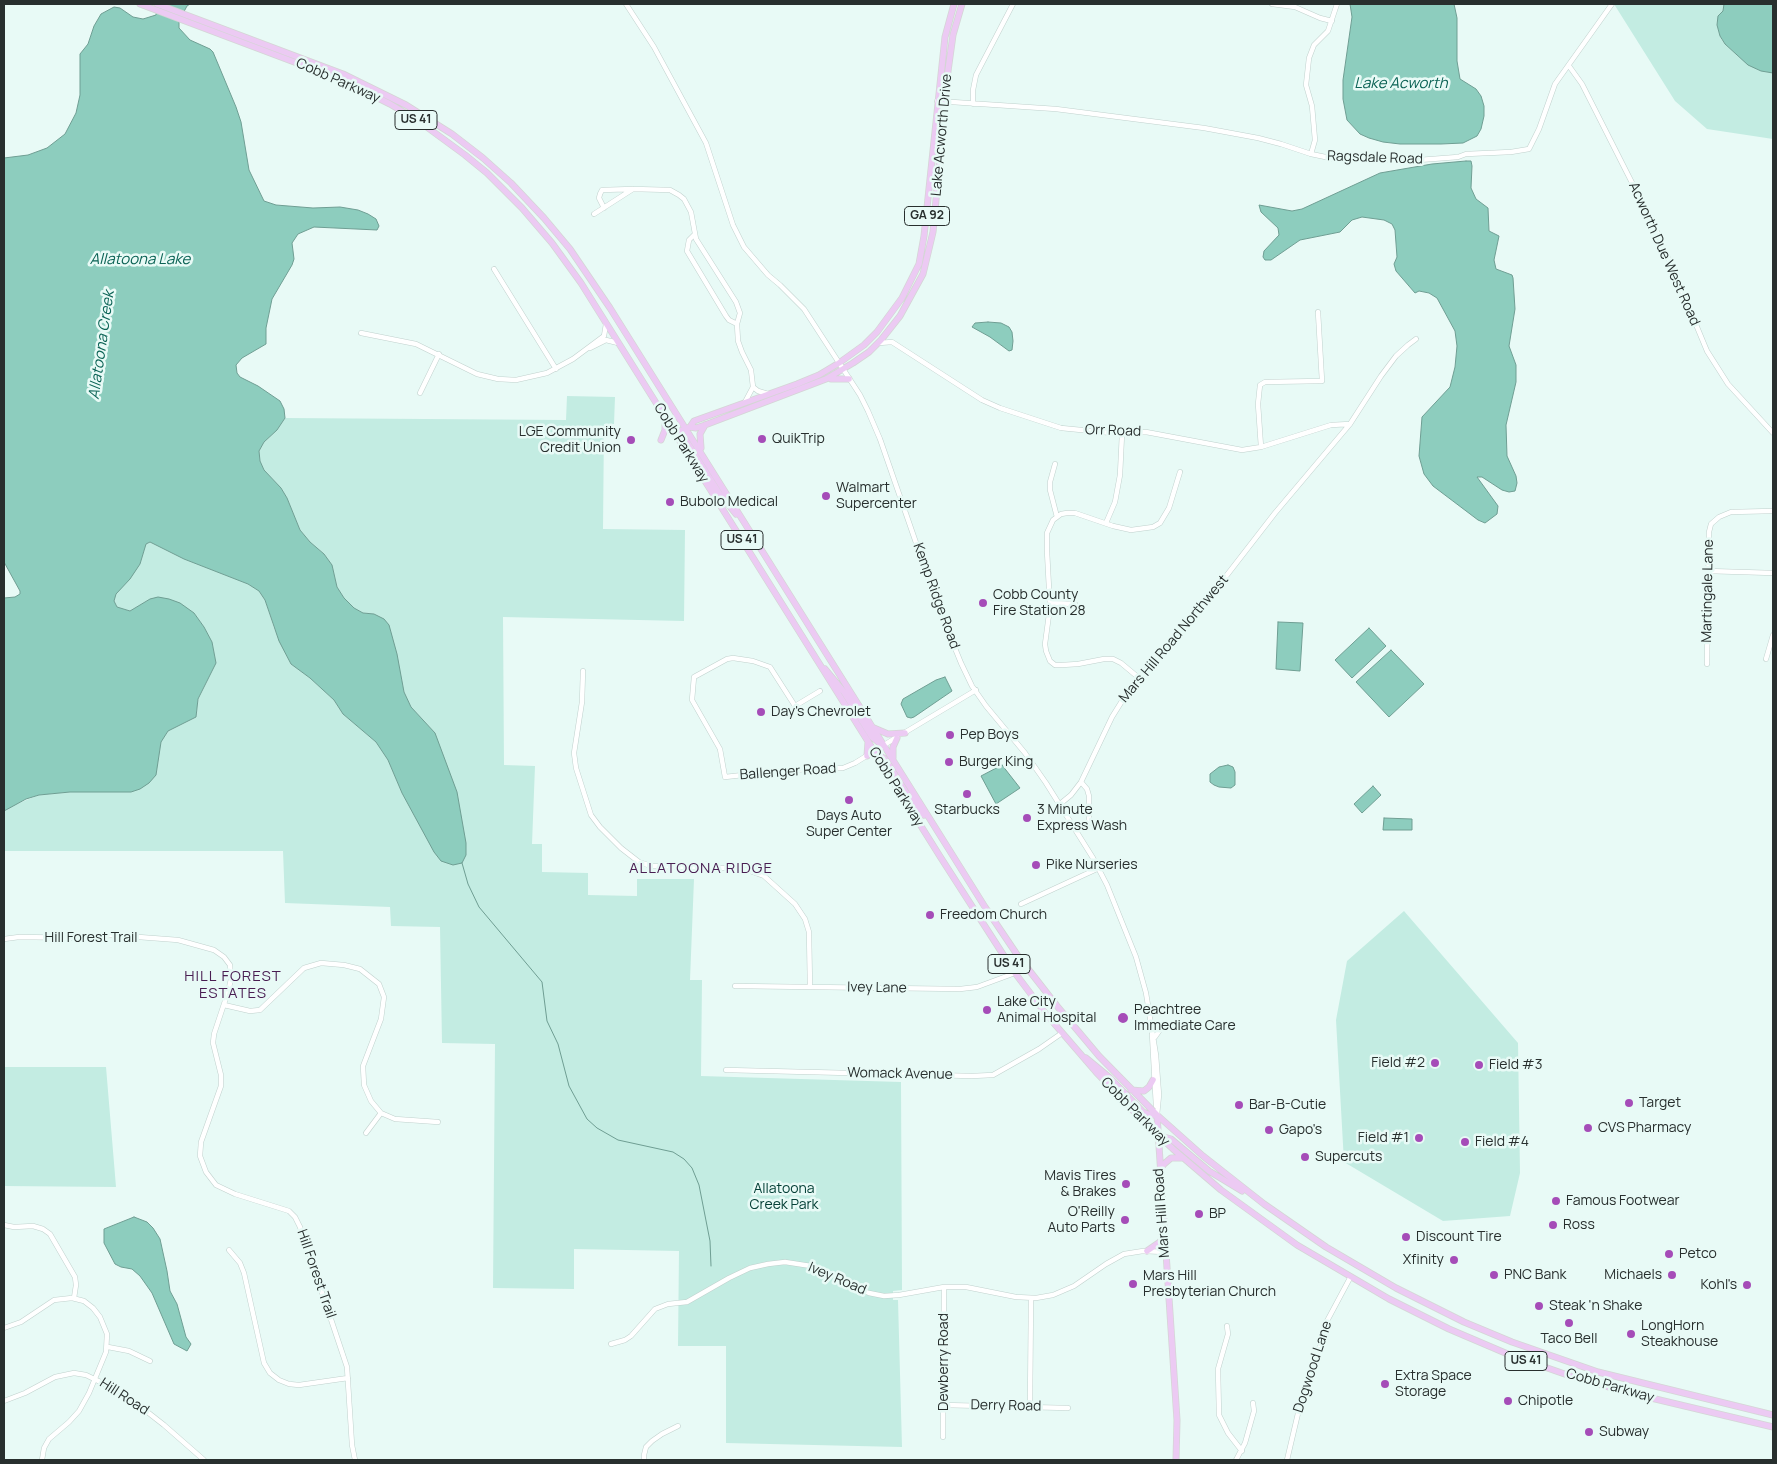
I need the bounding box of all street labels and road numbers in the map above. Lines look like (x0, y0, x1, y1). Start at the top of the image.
street label: Cobb Parkway (293, 55, 383, 107)
street label: Lake Acworth Drive (928, 73, 956, 197)
road number: US 41 (395, 110, 437, 130)
street label: Ragsdale Road (1327, 148, 1423, 168)
street label: Acworth Due West Road (1625, 180, 1703, 328)
road number: GA 92 (904, 207, 950, 226)
street label: Cobb Parkway (650, 400, 712, 486)
street label: Orr Road (1085, 422, 1141, 440)
road number: US 41 (721, 530, 763, 550)
street label: Martingale Lane (1699, 539, 1717, 643)
street label: Kemp Ridge Road (909, 541, 963, 651)
street label: Mars Hill Road Northwest (1116, 572, 1232, 706)
street label: Cobb Parkway (865, 744, 927, 830)
street label: Ballenger Road (739, 760, 837, 784)
street label: Hill Forest Trail (45, 930, 137, 946)
road number: US 41 (988, 954, 1030, 974)
street label: Ivey Lane (847, 979, 907, 997)
street label: Womack Avenue (847, 1065, 953, 1083)
street label: Cobb Parkway (1097, 1074, 1173, 1150)
street label: Mars Hill Road (1150, 1168, 1174, 1258)
street label: Hill Forest Trail (293, 1227, 339, 1321)
street label: Ivey Road (805, 1259, 869, 1299)
street label: Dewberry Road (936, 1313, 952, 1411)
street label: Dogwood Lane (1290, 1319, 1336, 1415)
road number: US 41 (1505, 1352, 1547, 1370)
street label: Cobb Parkway (1564, 1365, 1656, 1407)
street label: Hill Road (96, 1375, 152, 1419)
street label: Derry Road (970, 1397, 1042, 1415)

